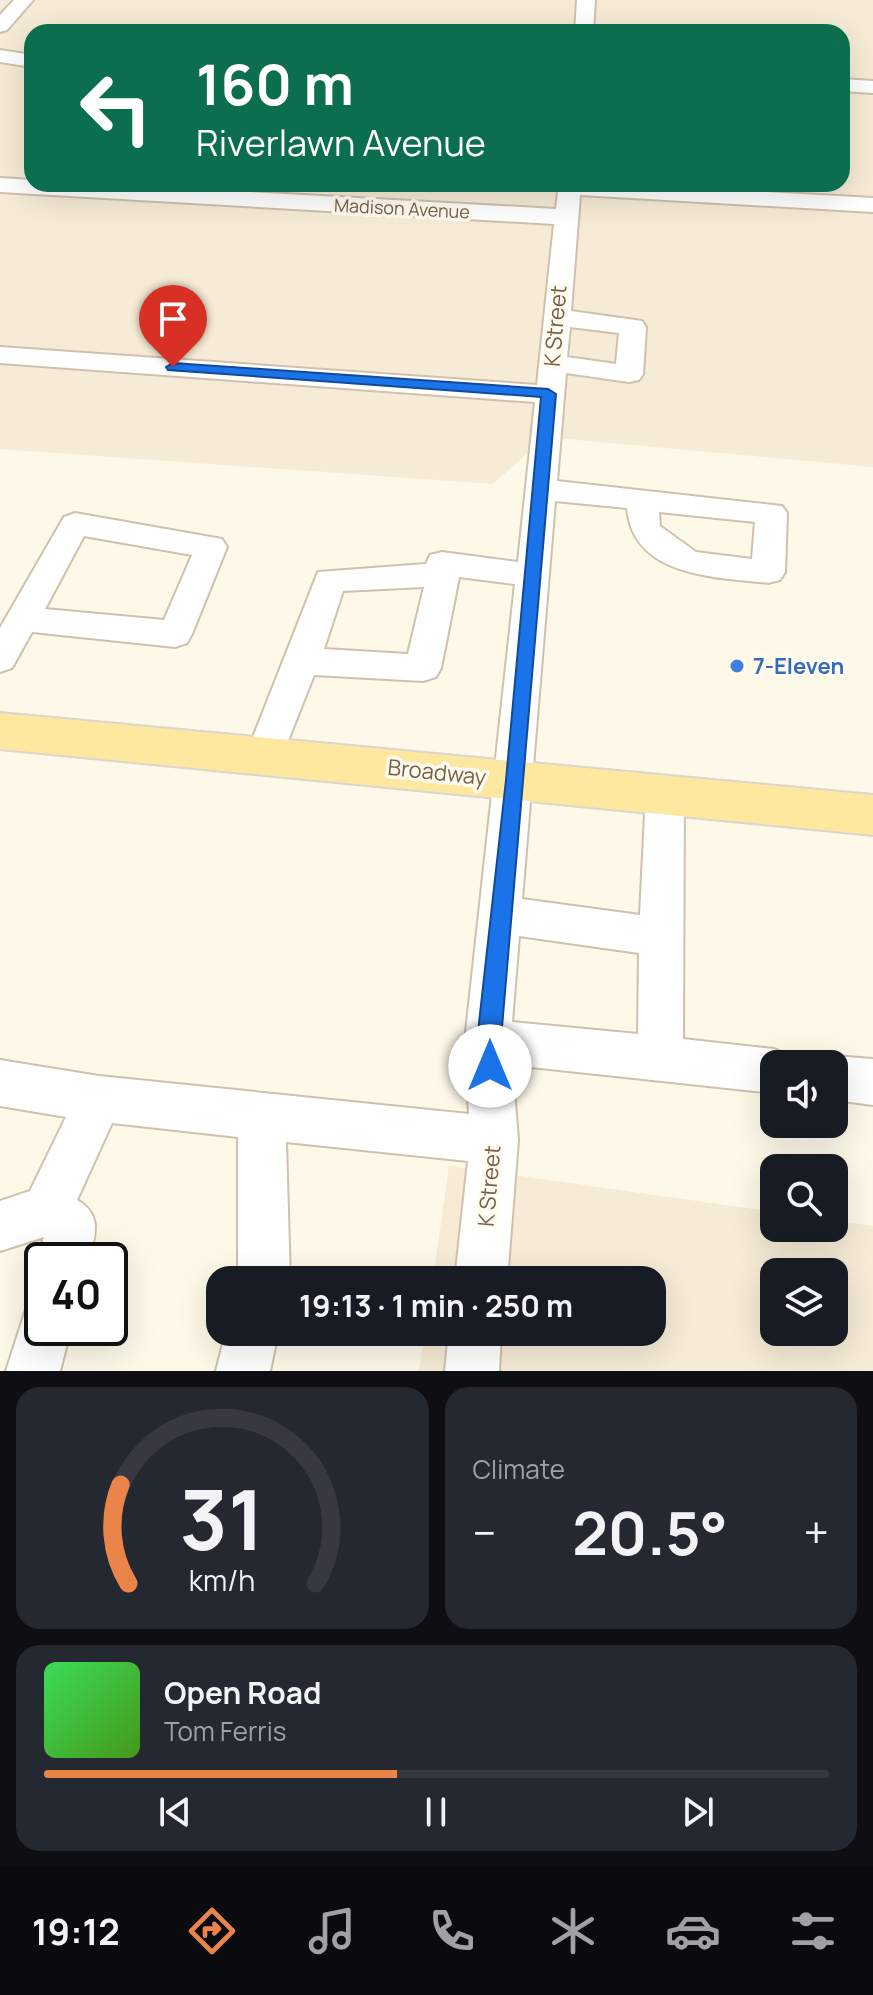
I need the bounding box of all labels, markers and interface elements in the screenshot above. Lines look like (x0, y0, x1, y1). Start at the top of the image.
text: 160 m (196, 45, 354, 122)
icon: left (64, 56, 168, 160)
text: Riverlawn Avenue (196, 118, 486, 167)
street label: Madison Avenue (333, 192, 471, 224)
street label: K Street (536, 284, 574, 368)
pin (139, 285, 207, 367)
icon: arrive (151, 297, 195, 341)
place label: 7-Eleven (753, 651, 844, 681)
marker: 7-Eleven (728, 657, 746, 675)
street label: Broadway (386, 752, 488, 792)
position arrow (448, 1024, 532, 1108)
map controls (760, 1050, 848, 1346)
button: sound (760, 1050, 848, 1138)
street label: K Street (470, 1144, 508, 1228)
button: search (760, 1154, 848, 1242)
speed limit sign: 40 (24, 1242, 128, 1346)
button: layers (760, 1258, 848, 1346)
text: 19:13 · 1 min · 250 m (299, 1285, 573, 1326)
text: Climate (473, 1451, 565, 1487)
text: 31 (180, 1461, 265, 1575)
text: 20.5° (572, 1491, 728, 1573)
text: − (473, 1502, 496, 1562)
text: + (804, 1502, 829, 1562)
text: km/h (189, 1561, 255, 1600)
text: Open Road (164, 1672, 321, 1713)
text: Tom Ferris (164, 1713, 286, 1749)
icon: previous (153, 1790, 197, 1834)
icon: pause (414, 1790, 458, 1834)
icon: next (676, 1790, 720, 1834)
icon: directions (184, 1903, 240, 1959)
icon: music (304, 1903, 360, 1959)
icon: phone (424, 1903, 480, 1959)
icon: climate (545, 1903, 601, 1959)
icon: car (665, 1903, 721, 1959)
icon: filters (785, 1903, 841, 1959)
text: 19:12 (32, 1907, 120, 1956)

